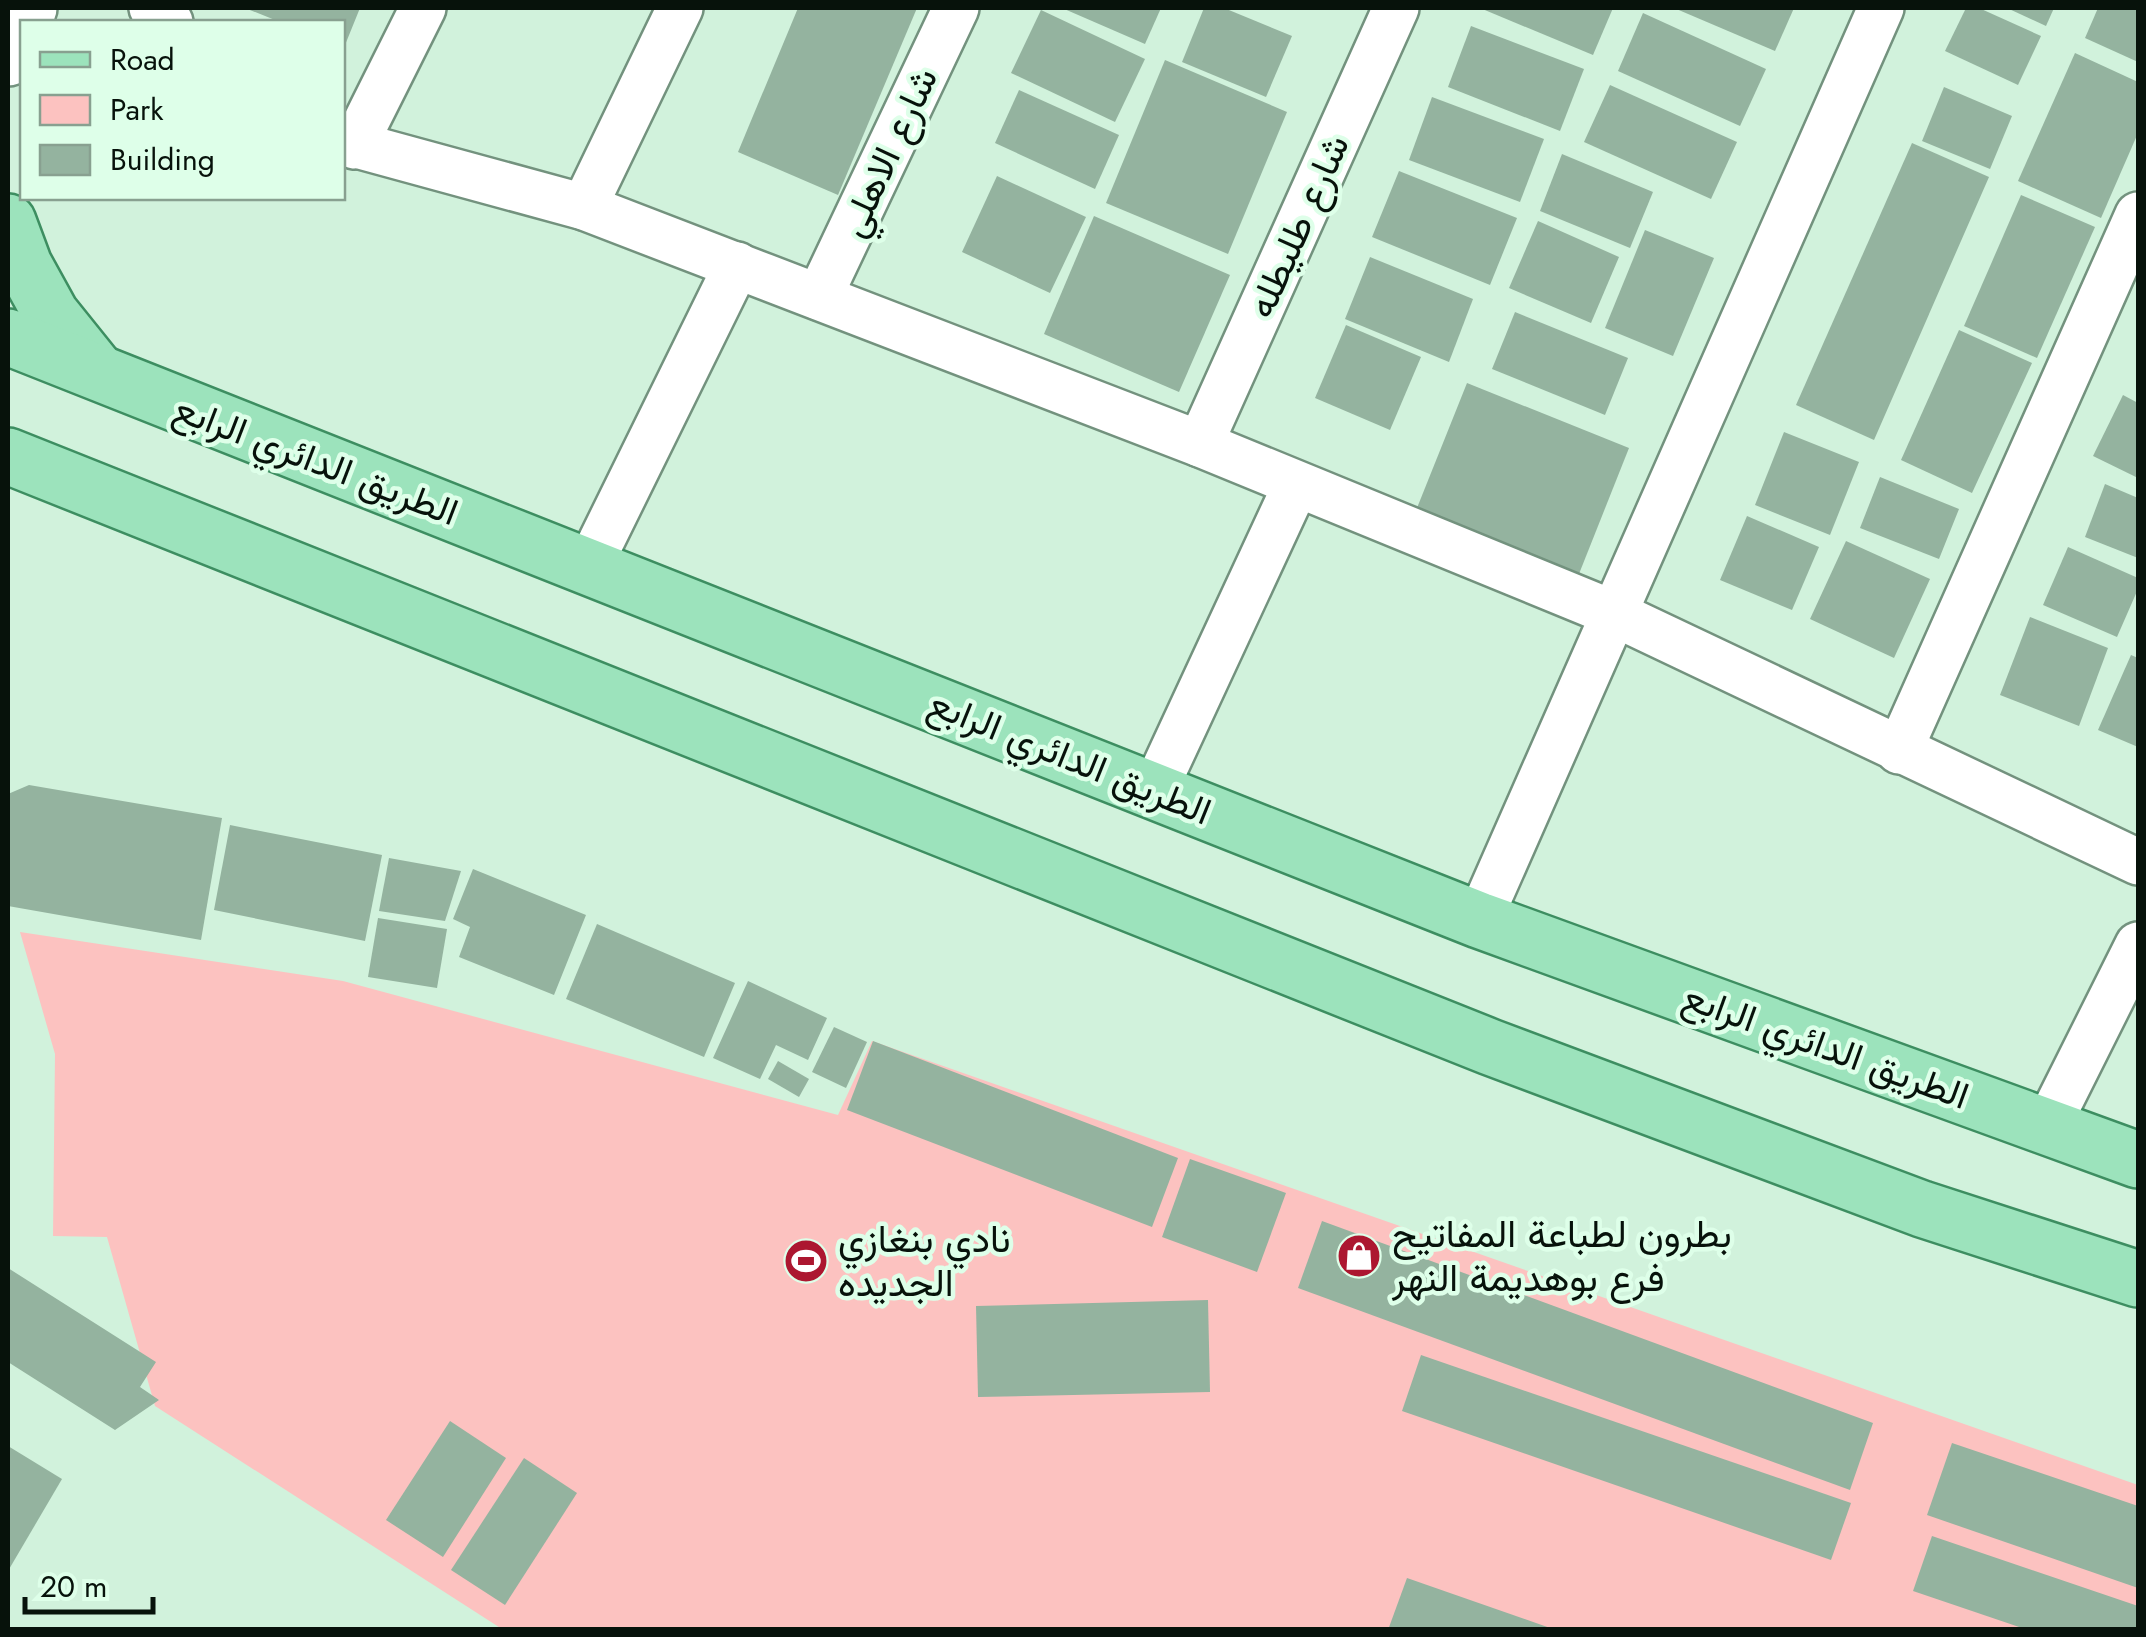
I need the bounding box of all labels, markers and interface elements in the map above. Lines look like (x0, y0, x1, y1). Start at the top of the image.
legend (20, 20, 345, 200)
text: Road (110, 38, 175, 81)
street label: شارع الاهلي (824, 58, 954, 247)
text: Park (110, 88, 164, 131)
street label: شارع طليطله (1233, 125, 1363, 326)
text: Building (110, 138, 215, 181)
street label: الطريق الدائري الرابع (165, 380, 466, 543)
street label: الطريق الدائري الرابع (919, 675, 1220, 842)
street label: الطريق الدائري الرابع (1674, 968, 1977, 1127)
place label: بطرون لطباعة المفاتيح فرع بوهديمة النهر (1391, 1206, 1732, 1305)
place label: نادي بنغازي الجديده (838, 1211, 1011, 1310)
shop icon: بطرون لطباعة المفاتيح فرع بوهديمة النهر (1336, 1233, 1382, 1279)
sports icon: نادي بنغازي الجديده (783, 1238, 829, 1284)
scale bar (25, 1552, 152, 1614)
text: 20 m (40, 1565, 107, 1608)

